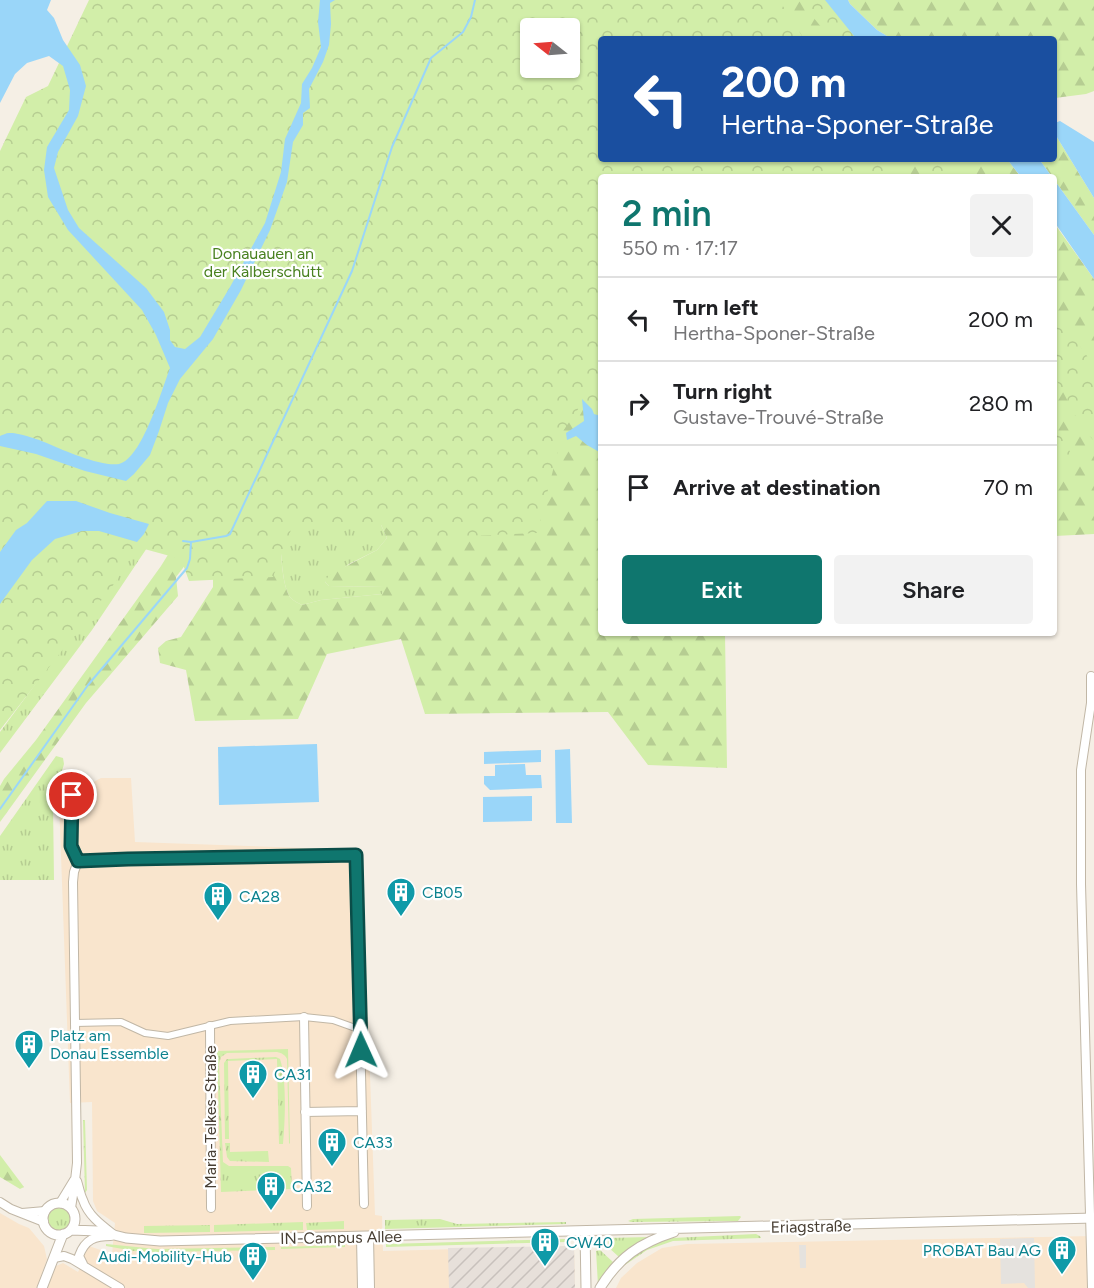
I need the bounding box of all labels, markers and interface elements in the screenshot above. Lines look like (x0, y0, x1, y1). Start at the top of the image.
north arrow (520, 18, 580, 78)
map controls (520, 18, 580, 78)
text: 200 m (721, 57, 846, 108)
icon: left (622, 60, 700, 138)
text: Hertha-Sponer-Straße (721, 108, 993, 141)
text: 2 min (622, 192, 712, 235)
button: close (970, 194, 1033, 257)
text: 550 m · 17:17 (622, 236, 738, 260)
park label: Donauauen an der Kälberschütt (204, 244, 322, 281)
text: Turn left (673, 294, 759, 321)
icon: left (622, 303, 655, 336)
text: 200 m (968, 306, 1033, 333)
text: Hertha-Sponer-Straße (673, 321, 875, 345)
text: Turn right (673, 378, 772, 405)
icon: right (622, 387, 655, 420)
text: 280 m (969, 390, 1033, 417)
text: Gustave-Trouvé-Straße (673, 405, 884, 429)
icon: arrive (622, 471, 655, 504)
text: Arrive at destination (673, 474, 881, 501)
text: 70 m (983, 474, 1033, 501)
button: Exit (622, 555, 822, 624)
button: Share (834, 555, 1033, 624)
pin (46, 769, 97, 820)
icon: arrive (55, 778, 88, 811)
building icon: CB05 (385, 876, 417, 918)
building icon: CA28 (202, 880, 234, 922)
place label: CB05 (422, 883, 463, 902)
place label: CA28 (239, 887, 280, 906)
position arrow (329, 1018, 393, 1082)
place label: Platz am Donau Essemble (50, 1026, 169, 1063)
building icon: Platz am Donau Essemble (13, 1028, 45, 1070)
street label: Maria-Telkes-Straße (201, 1045, 220, 1189)
building icon: CA31 (237, 1058, 269, 1100)
place label: CA31 (274, 1065, 312, 1084)
building icon: CA33 (316, 1126, 348, 1168)
place label: CA33 (353, 1133, 393, 1152)
building icon: CA32 (255, 1170, 287, 1212)
place label: CA32 (292, 1177, 332, 1196)
street label: Eriagstraße (770, 1216, 852, 1237)
building icon: CW40 (529, 1226, 561, 1268)
street label: IN-Campus Allee (280, 1227, 402, 1248)
place label: CW40 (566, 1233, 613, 1252)
building icon: PROBAT Bau AG (1046, 1234, 1078, 1276)
building icon: Audi-Mobility-Hub (237, 1240, 269, 1282)
place label: PROBAT Bau AG (923, 1241, 1041, 1260)
place label: Audi-Mobility-Hub (98, 1247, 232, 1266)

